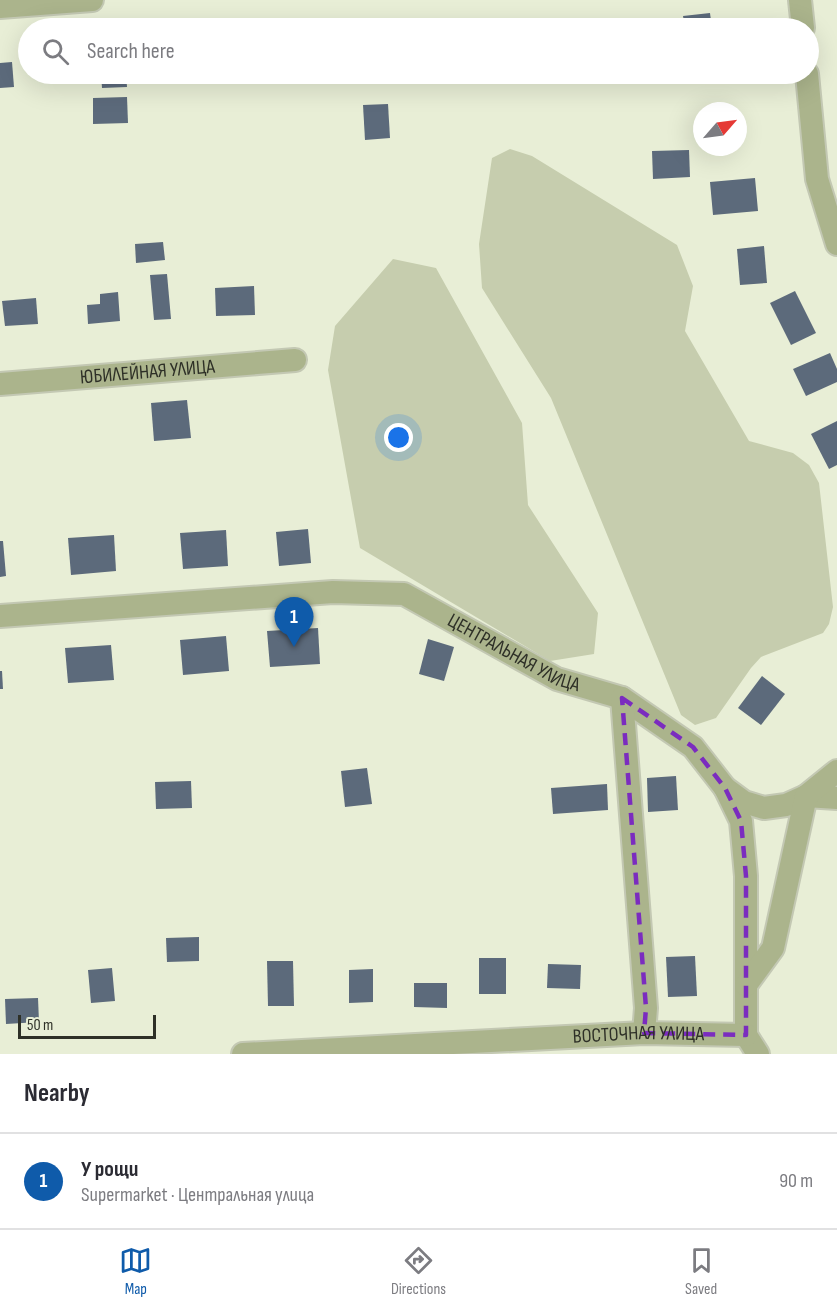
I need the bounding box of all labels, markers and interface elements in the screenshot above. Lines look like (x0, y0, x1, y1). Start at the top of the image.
search box (18, 18, 819, 84)
icon: search (39, 35, 72, 68)
text: Search here (87, 38, 174, 65)
north arrow (693, 102, 747, 156)
street label: ЮБИЛЕЙНАЯ УЛИЦА (79, 355, 216, 389)
your location (384, 423, 413, 452)
pin: 1 (274, 598, 314, 647)
street label: ЦЕНТРАЛЬНАЯ УЛИЦА (443, 609, 583, 697)
scale bar (18, 1012, 156, 1040)
text: 50 m (27, 1016, 53, 1035)
street label: ВОСТОЧНАЯ УЛИЦА (572, 1021, 705, 1049)
text: Nearby (24, 1078, 90, 1109)
text: У рощи (81, 1156, 138, 1183)
text: 1 (40, 1169, 47, 1193)
text: 90 m (779, 1169, 813, 1193)
text: Supermarket · Центральная улица (81, 1183, 314, 1207)
tab: Map (119, 1244, 152, 1299)
tab: Directions (391, 1244, 446, 1299)
tab: Saved (685, 1244, 718, 1299)

